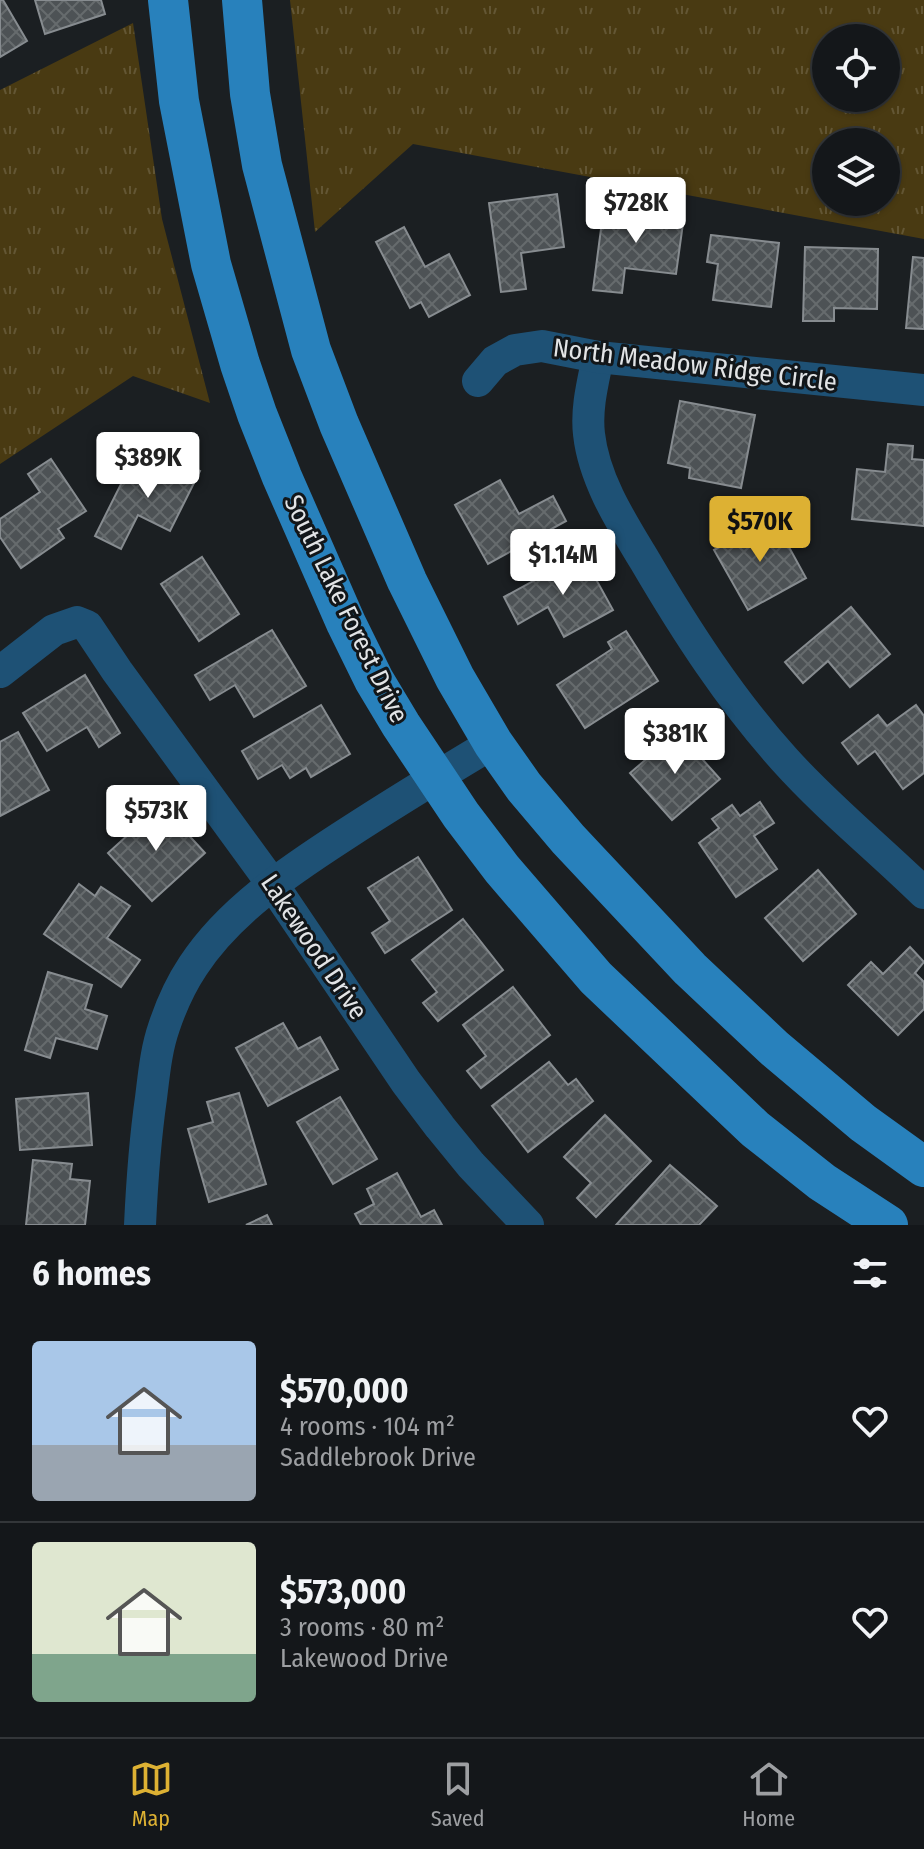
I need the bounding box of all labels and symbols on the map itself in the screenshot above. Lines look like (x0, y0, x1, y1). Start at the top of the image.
pin: $728K (580, 177, 692, 245)
street label: North Meadow Ridge Circle (551, 332, 839, 398)
pin: $389K (92, 432, 204, 500)
street label: South Lake Forest Drive (277, 490, 415, 728)
pin: $570K (704, 496, 816, 564)
pin: $1.14M (498, 529, 628, 597)
pin: $381K (619, 708, 731, 776)
pin: $573K (100, 785, 212, 853)
street label: Lakewood Drive (254, 869, 374, 1025)

